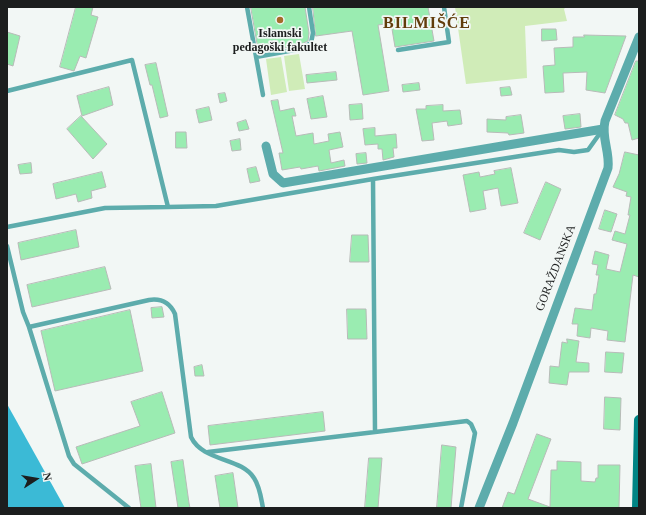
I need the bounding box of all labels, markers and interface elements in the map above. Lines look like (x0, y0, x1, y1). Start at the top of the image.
district label: BILMIŠĆE (383, 14, 471, 34)
marker: Islamski pedagoški fakultet (275, 15, 285, 25)
place label: Islamski pedagoški fakultet (233, 27, 327, 55)
street label: GORAŽDANSKA (533, 223, 579, 313)
north arrow (16, 459, 56, 499)
text: N (41, 471, 54, 482)

